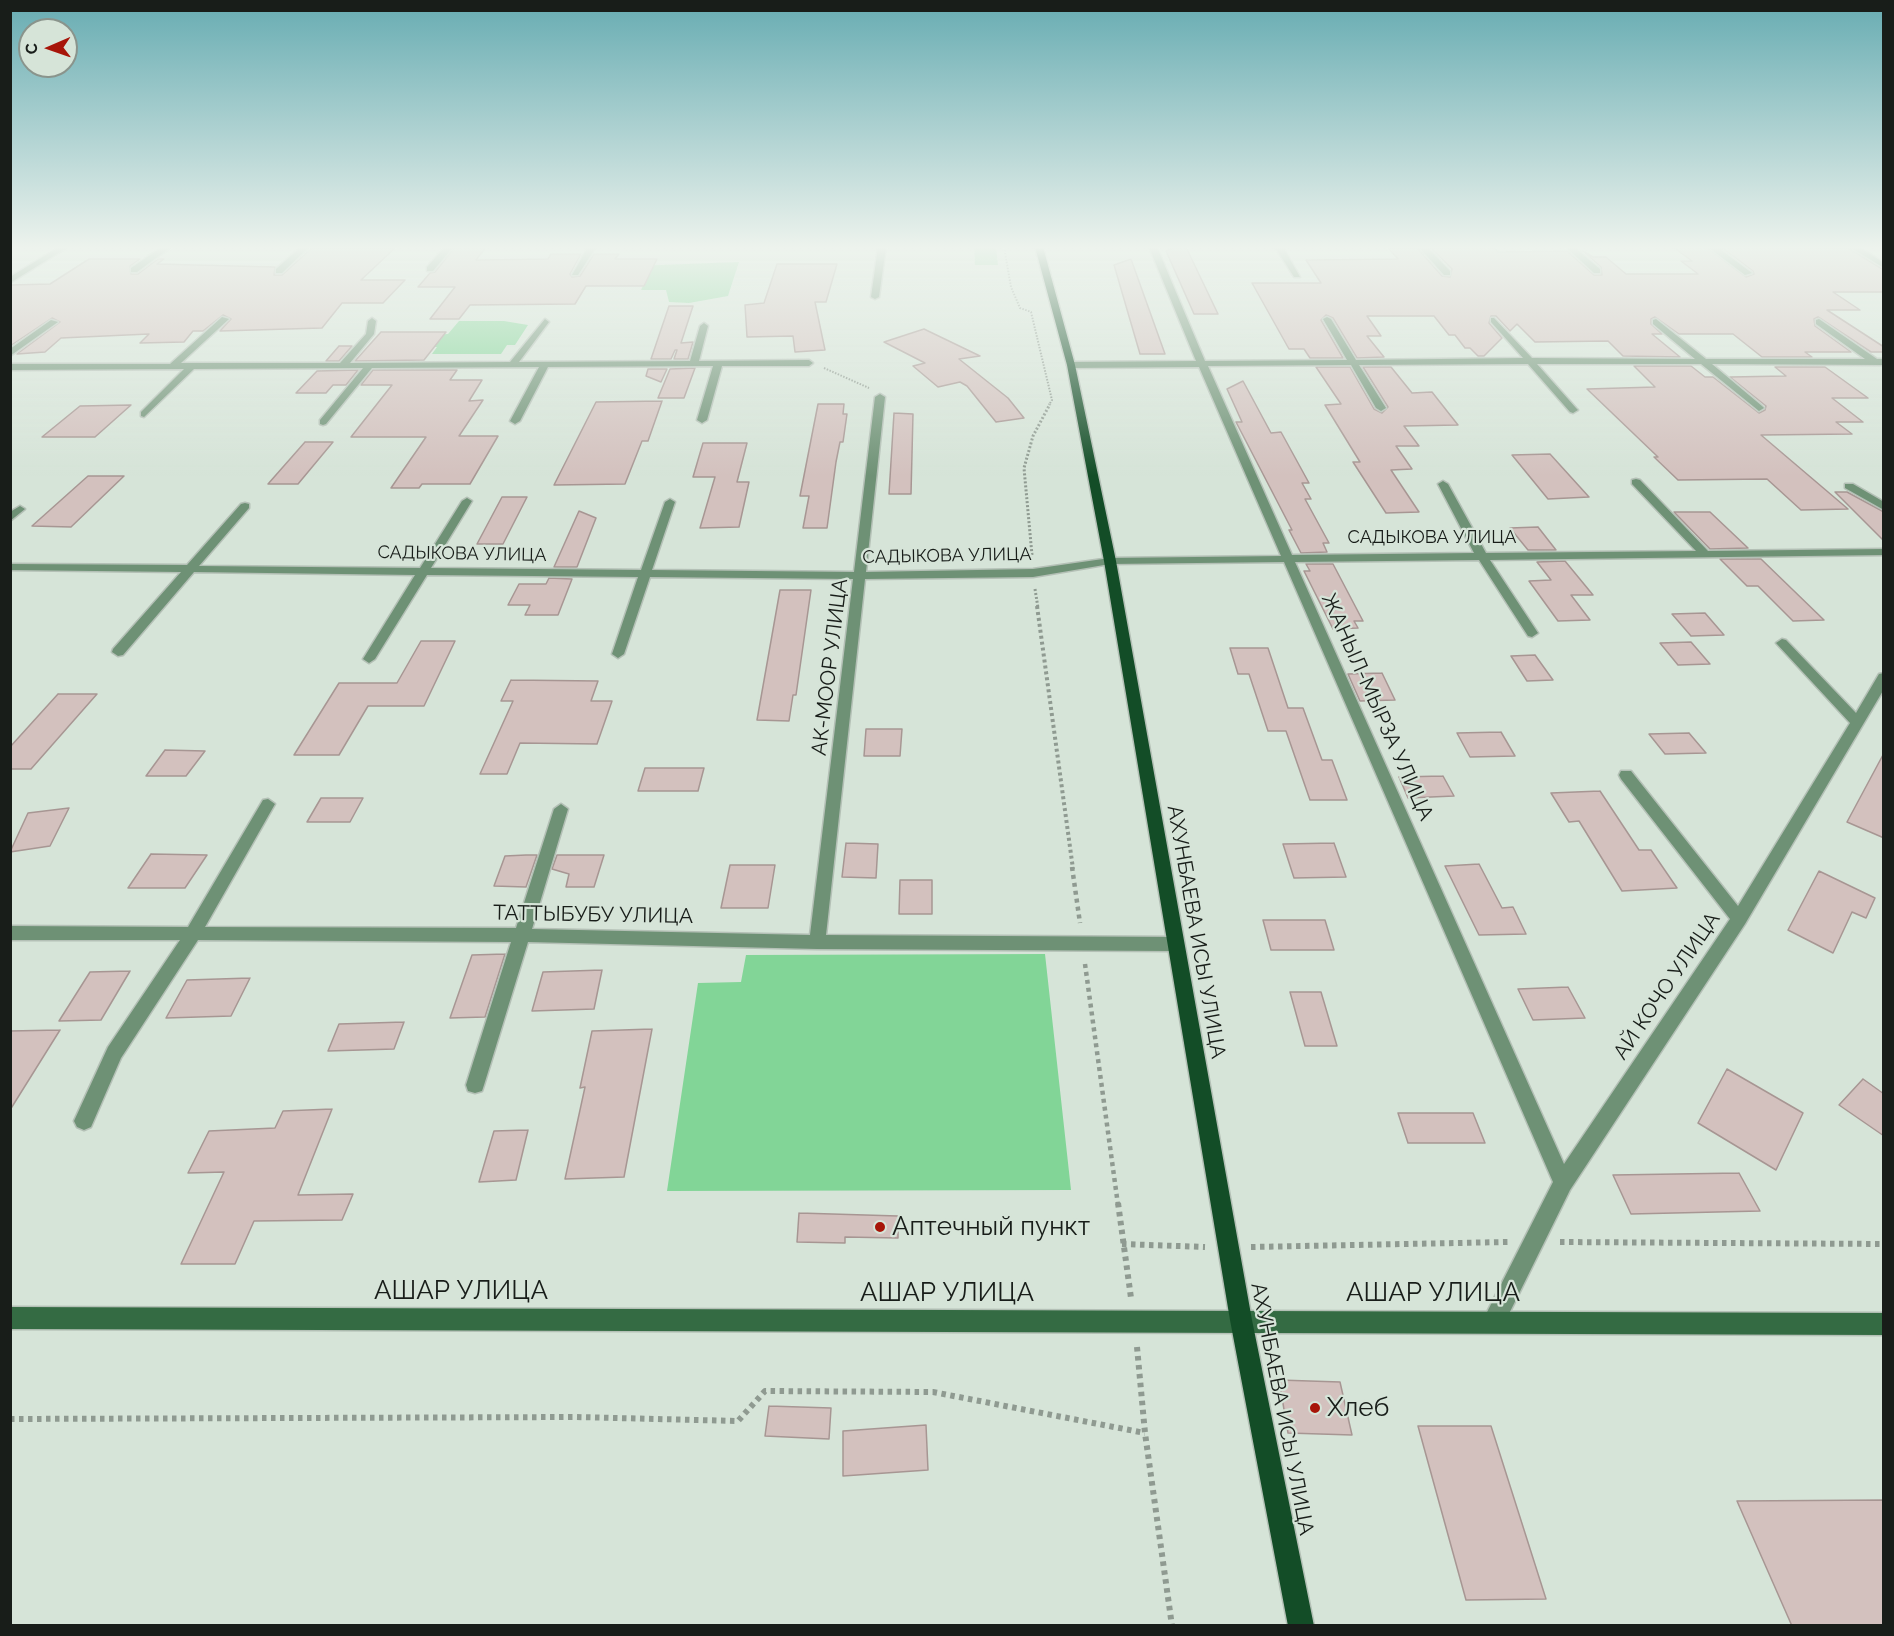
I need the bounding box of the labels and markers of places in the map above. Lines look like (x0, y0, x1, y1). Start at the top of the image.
place label: Аптечный пункт (892, 1211, 1090, 1243)
marker: Аптечный пункт (873, 1220, 887, 1234)
place label: Хлеб (1327, 1392, 1389, 1424)
marker: Хлеб (1308, 1401, 1322, 1415)

